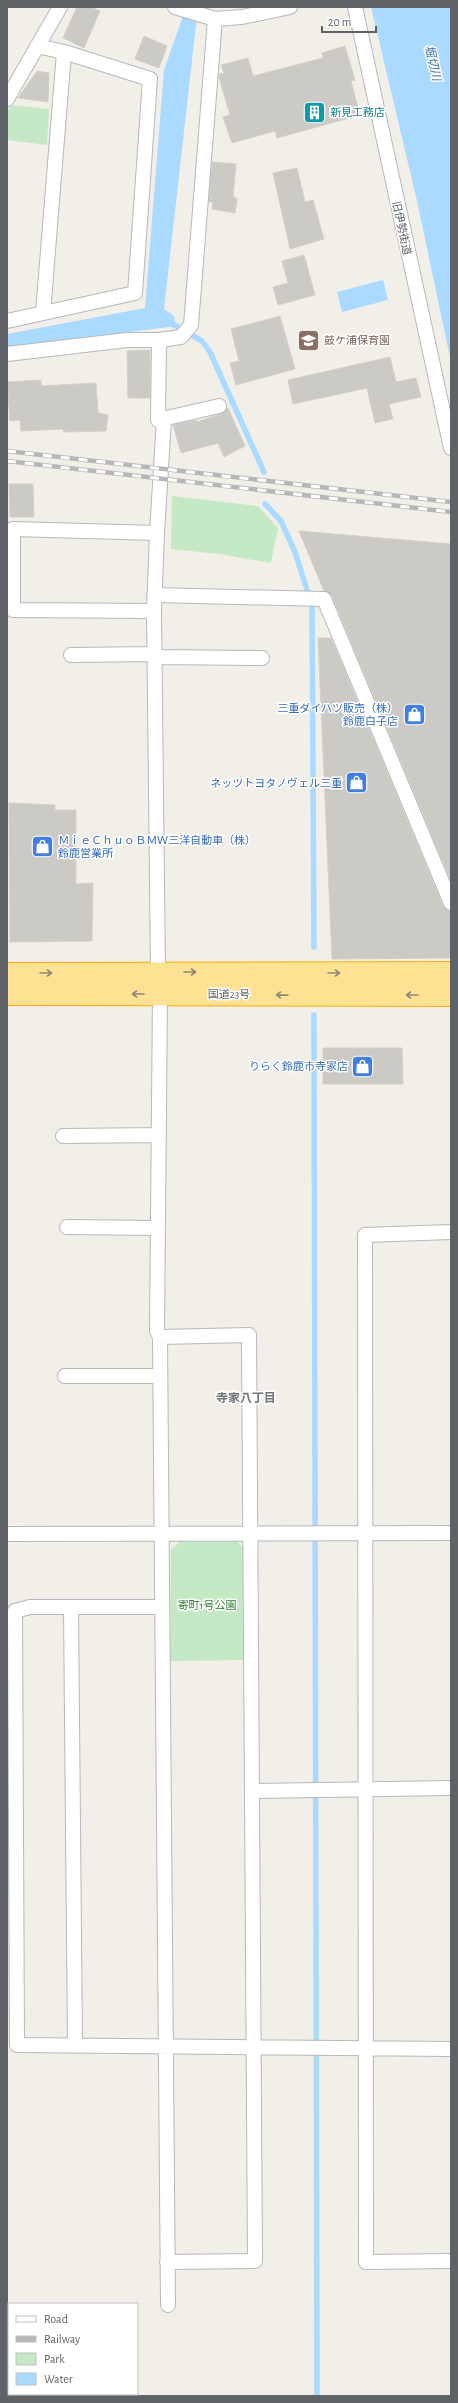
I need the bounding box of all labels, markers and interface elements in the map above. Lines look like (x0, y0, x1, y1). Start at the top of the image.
scale bar (322, 8, 376, 34)
text: 20 m (328, 16, 351, 28)
water label: 堀切川 (423, 44, 443, 84)
building icon: 新見工務店 (301, 99, 327, 125)
place label: 新見工務店 (330, 106, 385, 118)
street label: 旧伊勢街道 (390, 200, 414, 256)
school or university icon: 鼓ケ浦保育園 (295, 327, 321, 353)
place label: 鼓ケ浦保育園 (324, 334, 390, 346)
shop icon: 三重ダイハツ販売（株） 鈴鹿白子店 (401, 701, 427, 727)
place label: 三重ダイハツ販売（株） 鈴鹿白子店 (277, 702, 398, 727)
shop icon: ネッツトヨタノヴェル三重 (344, 770, 370, 796)
place label: ネッツトヨタノヴェル三重 (210, 777, 342, 789)
shop icon: ＭｉｅＣｈｕｏＢＭＷ三洋自動車（株） 鈴鹿営業所 (30, 833, 56, 859)
place label: ＭｉｅＣｈｕｏＢＭＷ三洋自動車（株） 鈴鹿営業所 (58, 834, 256, 859)
one-way arrow (183, 968, 196, 976)
one-way arrow (39, 969, 52, 977)
one-way arrow (327, 969, 340, 977)
street label: 国道23号 (208, 988, 250, 1000)
one-way arrow (132, 990, 145, 998)
one-way arrow (276, 991, 289, 999)
one-way arrow (406, 991, 419, 999)
shop icon: りらく鈴鹿市寺家店 (350, 1053, 376, 1079)
place label: りらく鈴鹿市寺家店 (249, 1060, 348, 1072)
district label: 寺家八丁目 (216, 1392, 276, 1404)
park label: 寄町1号公園 (178, 1599, 236, 1611)
legend (8, 2303, 138, 2395)
text: Road (44, 2313, 68, 2325)
text: Railway (44, 2333, 80, 2346)
text: Park (44, 2353, 65, 2365)
text: Water (44, 2373, 73, 2385)

